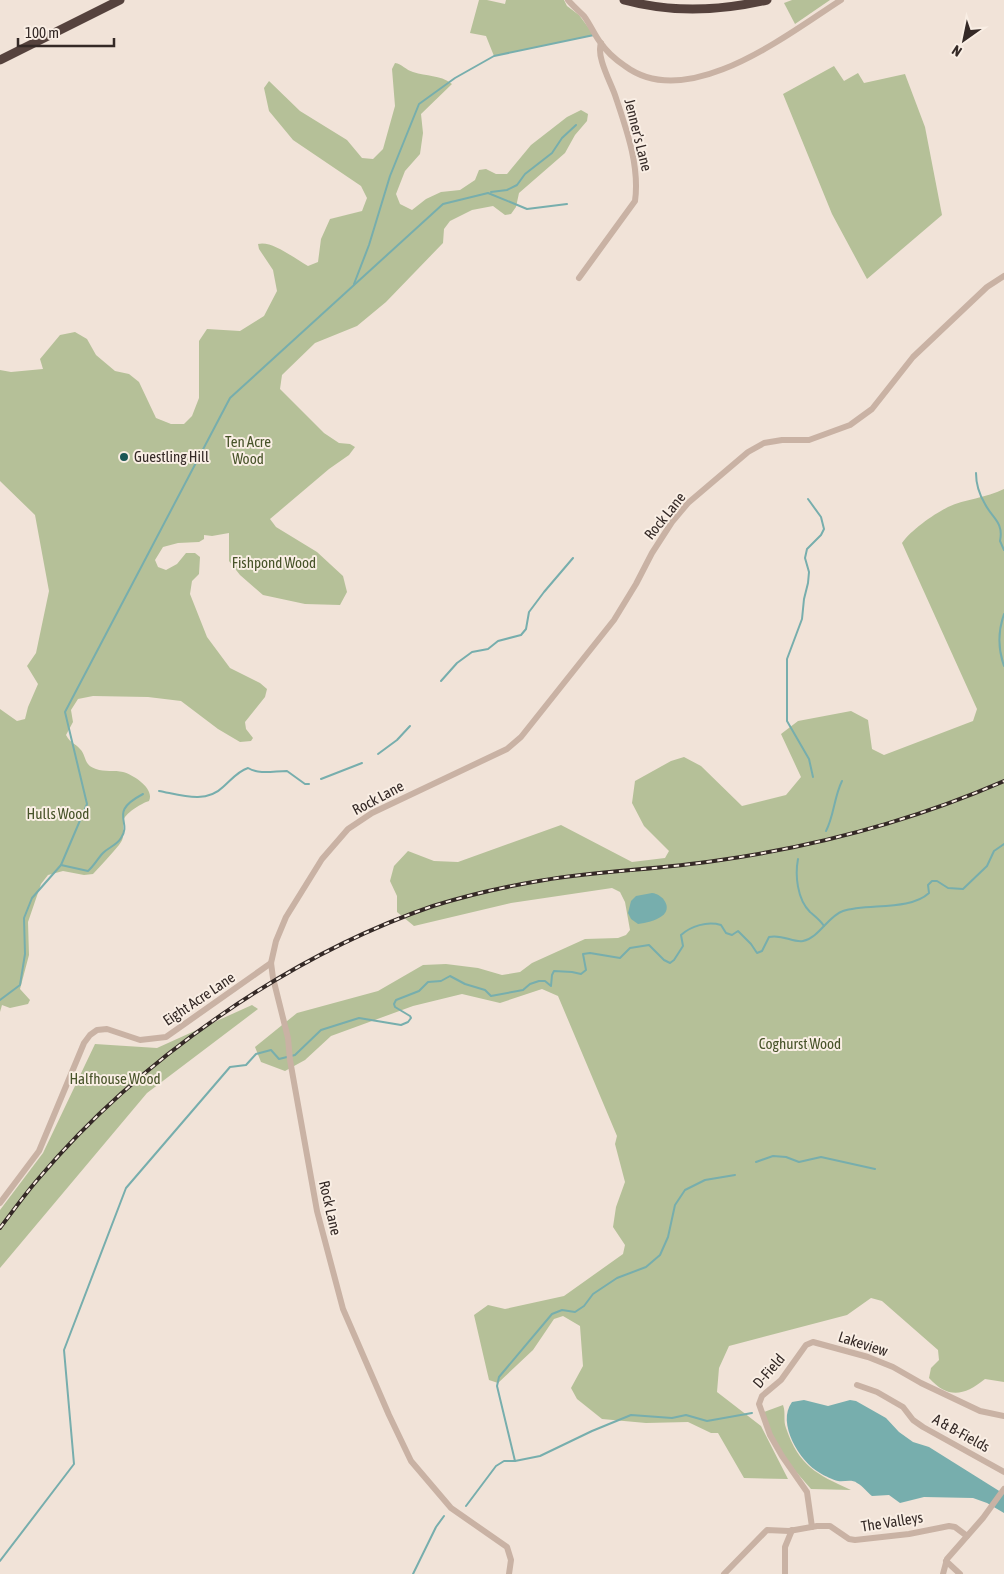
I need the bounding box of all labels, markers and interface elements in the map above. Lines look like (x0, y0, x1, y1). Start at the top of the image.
scale bar (18, 15, 114, 47)
north arrow (939, 15, 989, 65)
text: 100 m (25, 24, 59, 41)
text: N (949, 42, 965, 60)
street label: Jenner's Lane (621, 97, 656, 173)
park label: Ten Acre Wood (225, 433, 271, 467)
place label: Guestling Hill (134, 448, 209, 465)
marker: Guestling Hill (118, 451, 130, 463)
street label: Rock Lane (641, 489, 689, 543)
park label: Fishpond Wood (232, 554, 316, 571)
street label: Rock Lane (349, 777, 406, 818)
park label: Hulls Wood (27, 805, 89, 822)
street label: Eight Acre Lane (160, 968, 238, 1029)
park label: Coghurst Wood (759, 1035, 841, 1052)
park label: Halfhouse Wood (69, 1070, 161, 1087)
street label: Rock Lane (316, 1179, 345, 1237)
street label: Lakeview (836, 1328, 890, 1359)
street label: D-Field (749, 1350, 788, 1391)
street label: A & B-Fields (930, 1410, 993, 1455)
street label: The Valleys (860, 1508, 924, 1535)

